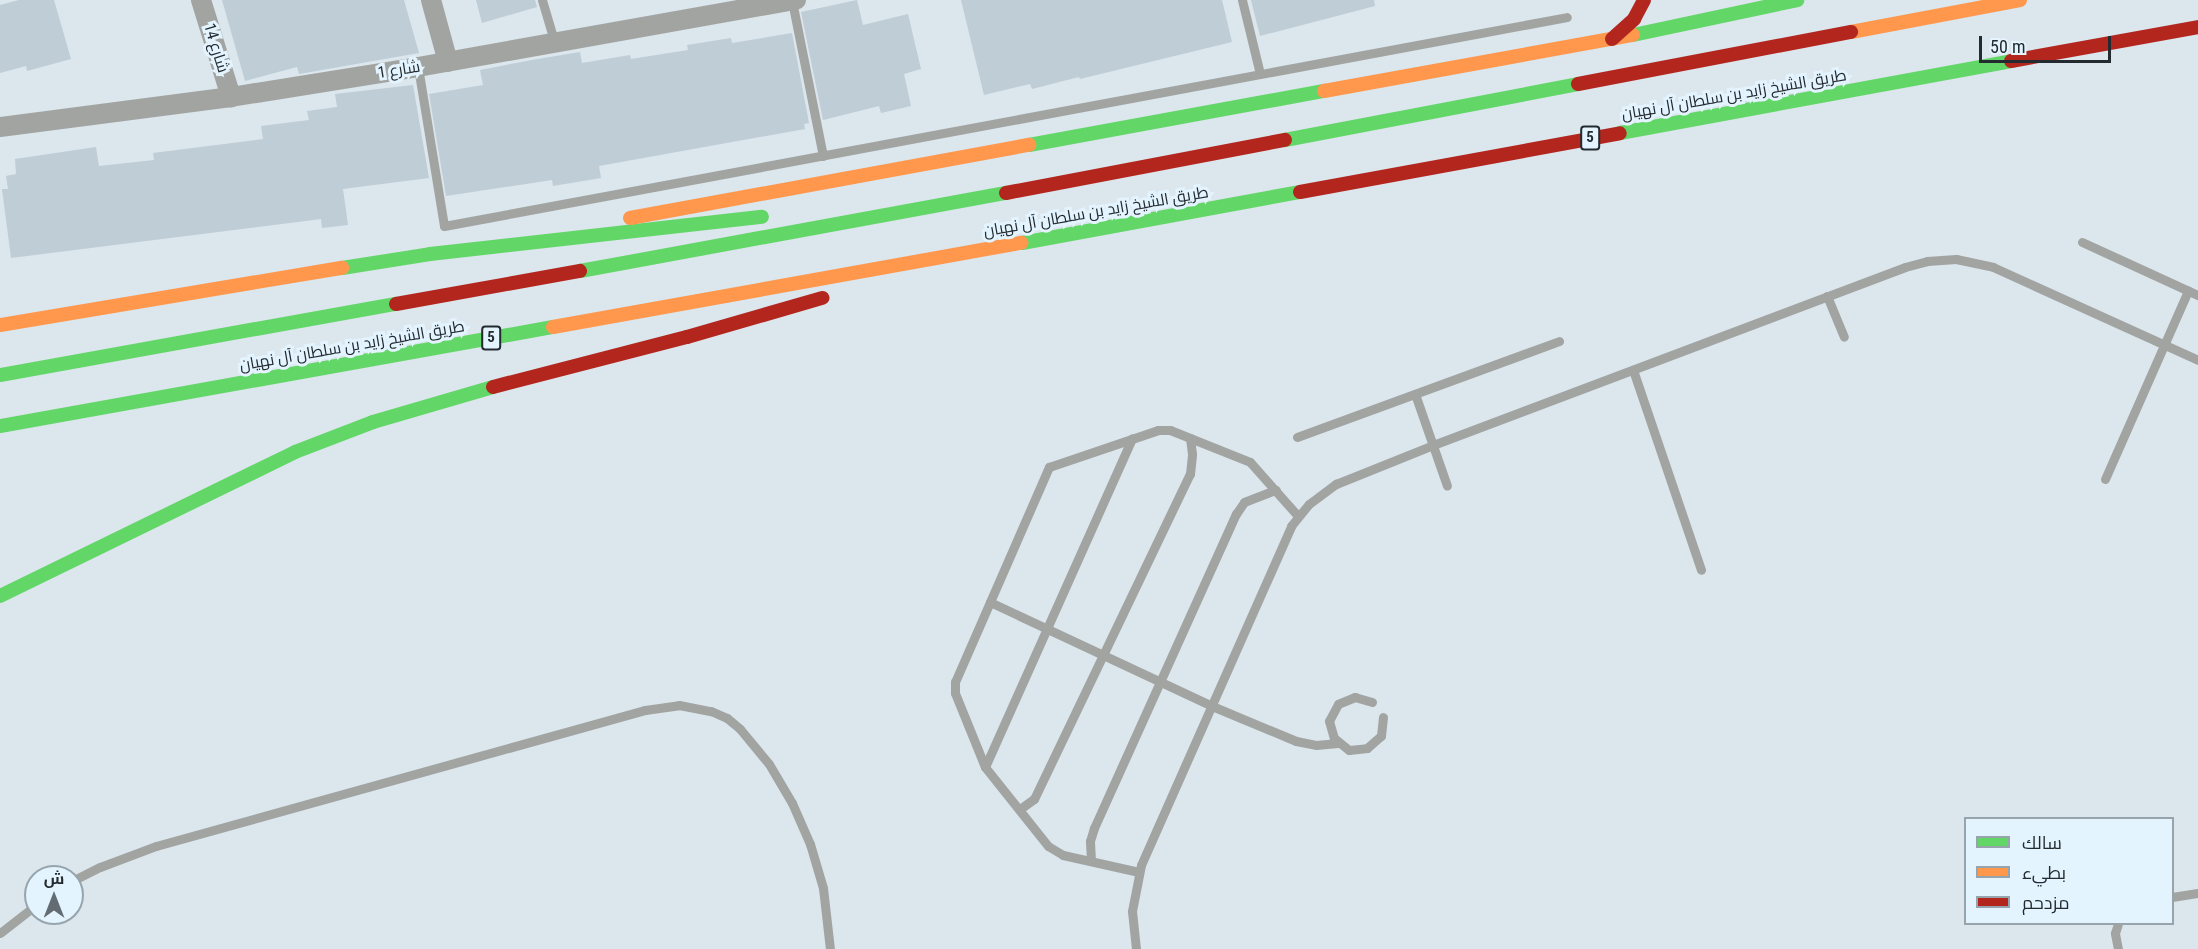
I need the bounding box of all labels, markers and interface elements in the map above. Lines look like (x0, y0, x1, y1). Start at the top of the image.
street label: شارع 14 (199, 21, 233, 75)
scale bar (1982, 24, 2114, 62)
text: 50 m (1990, 36, 2025, 57)
street label: شارع 1 (376, 57, 422, 83)
street label: طريق الشيخ زايد بن سلطان آل نهيان (1620, 66, 1848, 124)
road number: 5 (1580, 126, 1600, 150)
street label: طريق الشيخ زايد بن سلطان آل نهيان (982, 183, 1210, 241)
street label: طريق الشيخ زايد بن سلطان آل نهيان (238, 317, 466, 375)
road number: 5 (480, 326, 502, 350)
legend (1964, 817, 2174, 925)
text: سالك (2022, 832, 2062, 853)
text: بطيء (2022, 862, 2066, 883)
north arrow (24, 865, 84, 925)
text: ش (44, 869, 64, 888)
text: مزدحم (2022, 892, 2070, 913)

